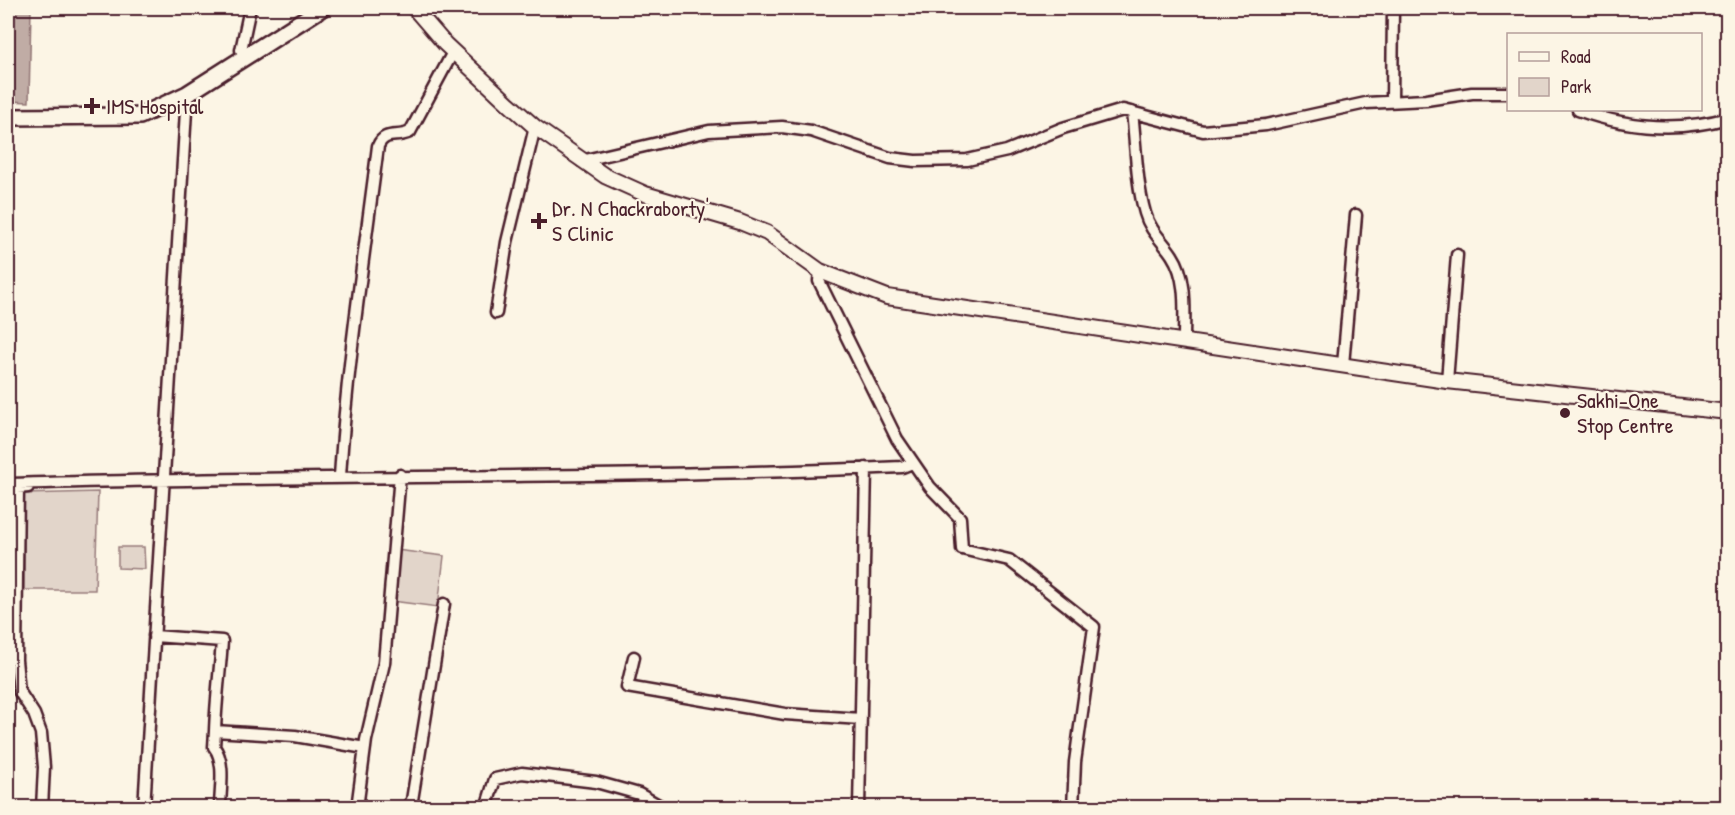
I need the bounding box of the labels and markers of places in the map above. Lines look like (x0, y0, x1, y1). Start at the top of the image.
place label: IMS Hospital (106, 91, 204, 121)
marker: IMS Hospital (83, 97, 101, 115)
place label: Dr. N Chackraborty' S Clinic (552, 193, 709, 248)
marker: Dr. N Chackraborty' S Clinic (530, 212, 548, 230)
place label: Sakhi-One Stop Centre (1577, 385, 1674, 440)
marker: Sakhi-One Stop Centre (1558, 406, 1572, 420)

